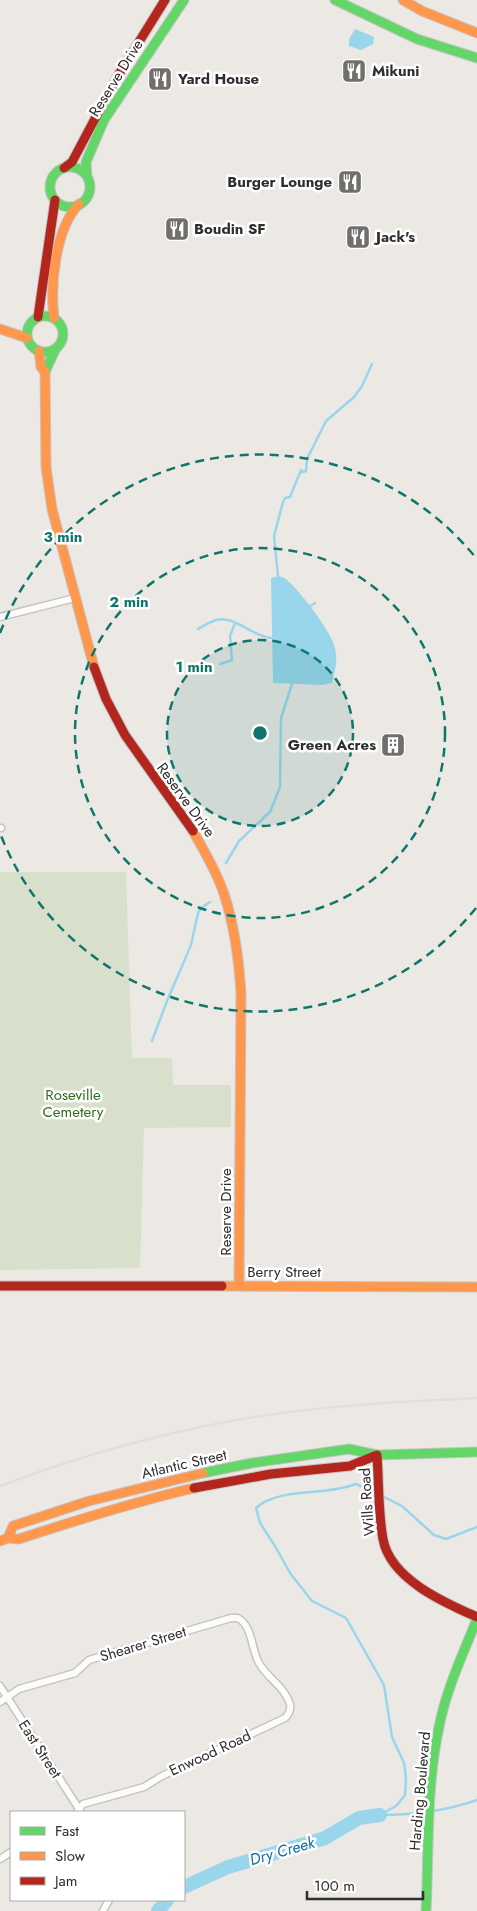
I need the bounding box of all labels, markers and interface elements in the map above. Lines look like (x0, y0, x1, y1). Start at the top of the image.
street label: Reserve Drive (84, 35, 149, 121)
restaurant icon: Mikuni (341, 58, 367, 84)
place label: Mikuni (372, 60, 419, 82)
restaurant icon: Yard House (147, 66, 173, 92)
place label: Yard House (177, 68, 260, 90)
restaurant icon: Burger Lounge (337, 169, 363, 195)
place label: Burger Lounge (227, 171, 332, 193)
restaurant icon: Boudin SF (164, 216, 190, 242)
place label: Boudin SF (194, 218, 266, 240)
restaurant icon: Jack's (345, 224, 371, 250)
place label: Jack's (373, 226, 415, 248)
text: 3 min (44, 526, 82, 548)
text: 2 min (109, 591, 149, 613)
text: 1 min (175, 656, 213, 678)
centre of rings (251, 724, 269, 742)
building icon: Green Acres (380, 732, 406, 758)
place label: Green Acres (288, 734, 376, 756)
street label: Reserve Drive (151, 758, 221, 842)
park label: Roseville Cemetery (43, 1084, 104, 1123)
street label: Reserve Drive (215, 1168, 237, 1256)
street label: Berry Street (247, 1261, 321, 1283)
street label: Atlantic Street (139, 1443, 229, 1485)
street label: Wills Road (354, 1467, 380, 1537)
street label: Shearer Street (97, 1620, 189, 1668)
street label: East Street (13, 1716, 67, 1783)
street label: Enwood Road (166, 1724, 254, 1782)
street label: Harding Boulevard (404, 1731, 436, 1851)
legend (10, 1811, 185, 1901)
text: Fast (55, 1820, 79, 1842)
water label: Dry Creek (247, 1830, 318, 1871)
text: Slow (55, 1845, 86, 1867)
scale bar (307, 1868, 423, 1900)
text: Jam (53, 1870, 78, 1892)
text: 100 m (314, 1875, 355, 1897)

